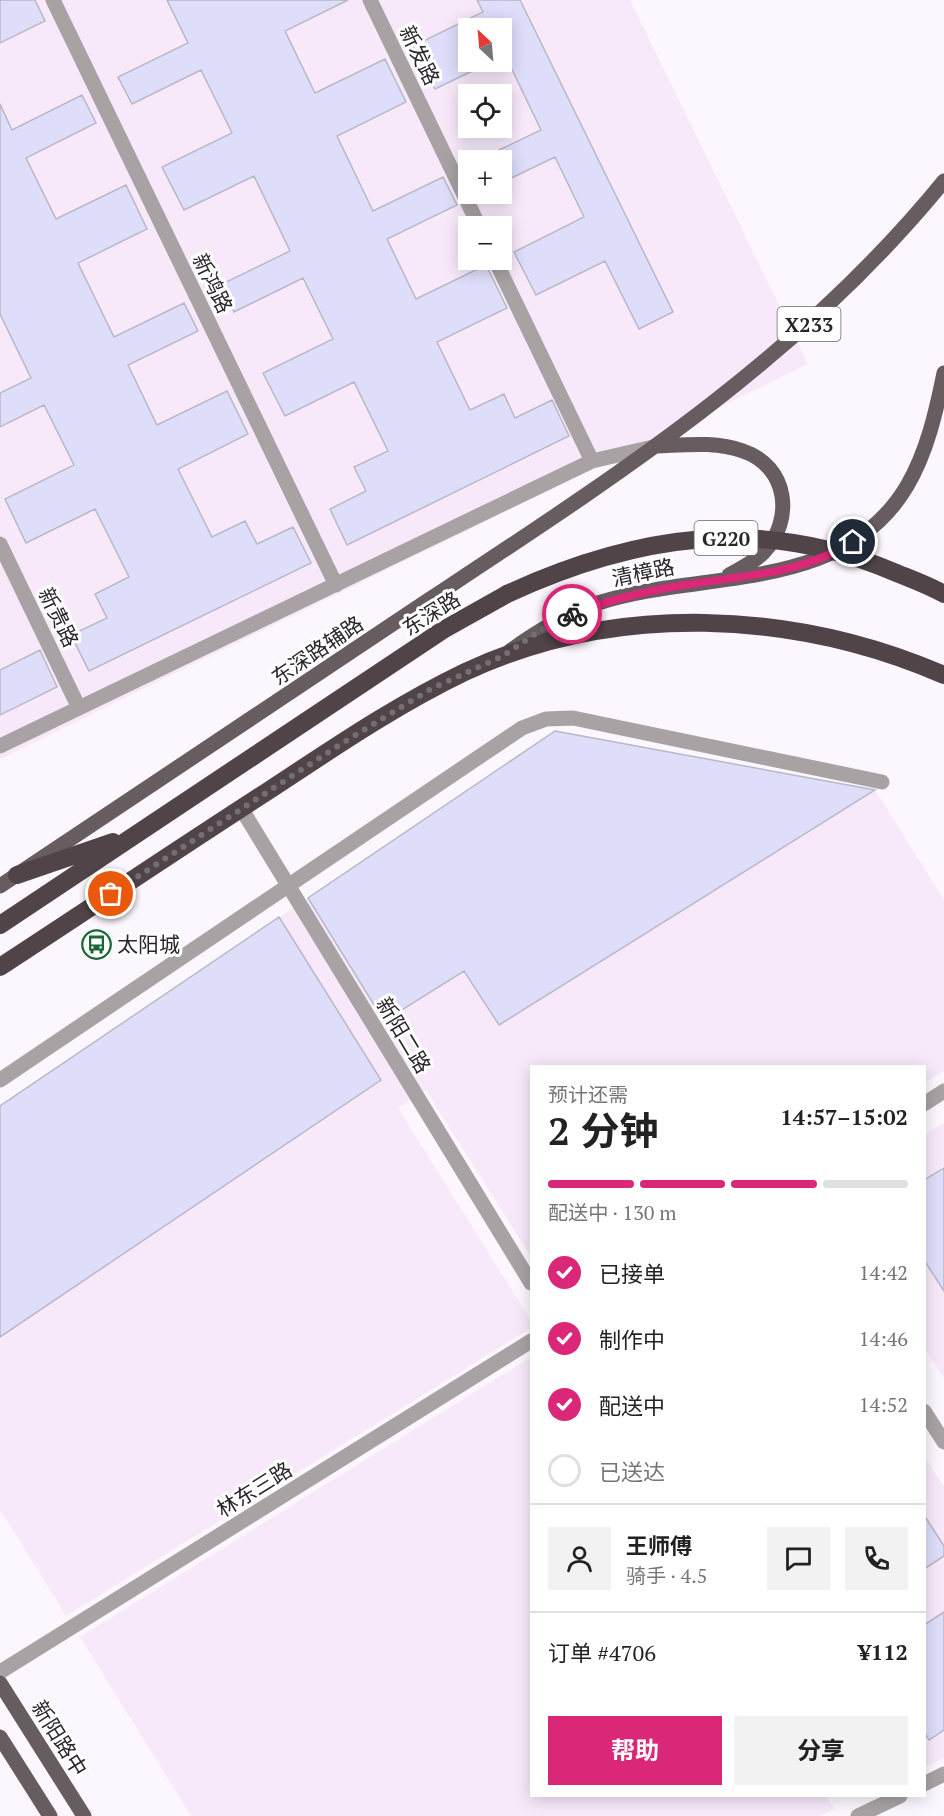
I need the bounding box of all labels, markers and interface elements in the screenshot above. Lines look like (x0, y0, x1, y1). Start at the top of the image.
north arrow (458, 18, 512, 72)
map controls (458, 18, 512, 270)
street label: 新发路 (394, 21, 446, 89)
button: locate (458, 84, 512, 138)
button: + (458, 150, 512, 204)
button: − (458, 216, 512, 270)
street label: 新鸿路 (187, 249, 239, 317)
road number: X233 (778, 307, 840, 341)
pin (827, 516, 878, 567)
road number: G220 (694, 521, 758, 555)
icon: home (836, 525, 869, 558)
street label: 清樟路 (609, 552, 677, 592)
street label: 新贵路 (33, 583, 85, 651)
street label: 东深路 (397, 584, 465, 642)
courier (542, 584, 602, 644)
icon: bike (556, 598, 589, 631)
street label: 东深路辅路 (266, 609, 368, 691)
pin (85, 868, 136, 919)
icon: bag (94, 877, 127, 910)
bus stop icon: 太阳城 (80, 928, 112, 960)
place label: 太阳城 (117, 930, 180, 958)
street label: 新阳二路 (370, 992, 438, 1078)
text: 预计还需 (548, 1081, 628, 1108)
text: 14:57–15:02 (780, 1102, 908, 1131)
text: 2 分钟 (548, 1104, 659, 1156)
text: 配送中 · 130 m (548, 1199, 677, 1226)
icon: check (548, 1256, 581, 1289)
text: 已接单 (599, 1259, 665, 1288)
text: 14:42 (859, 1259, 908, 1286)
icon: check (548, 1322, 581, 1355)
text: 制作中 (599, 1325, 665, 1354)
text: 14:46 (859, 1325, 908, 1352)
icon: check (548, 1388, 581, 1421)
text: 配送中 (599, 1391, 665, 1420)
text: 14:52 (859, 1391, 908, 1418)
street label: 林东三路 (211, 1455, 297, 1523)
text: 已送达 (599, 1457, 665, 1486)
button: person (548, 1527, 611, 1590)
button: chat (767, 1527, 830, 1590)
button: phone (845, 1527, 908, 1590)
text: 王师傅 (626, 1531, 692, 1560)
text: 骑手 · 4.5 (626, 1562, 707, 1589)
text: ¥112 (858, 1637, 908, 1666)
text: 订单 #4706 (548, 1638, 656, 1667)
street label: 新阳路中 (26, 1695, 94, 1781)
button: 帮助 (548, 1716, 722, 1785)
button: 分享 (734, 1716, 908, 1785)

